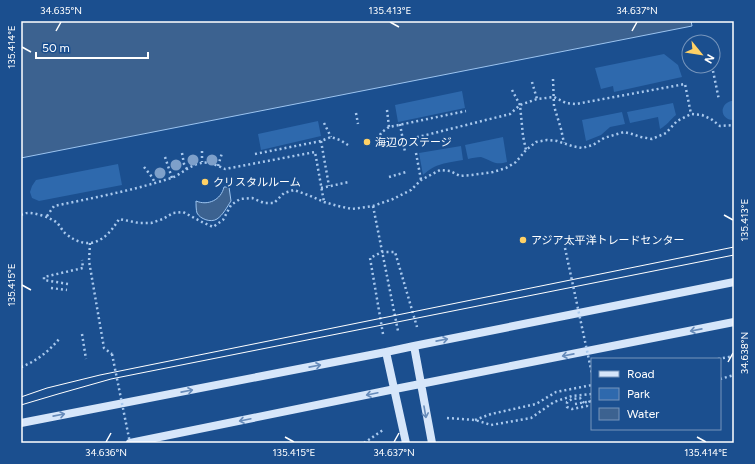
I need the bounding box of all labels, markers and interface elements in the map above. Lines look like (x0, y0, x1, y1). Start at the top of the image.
text: 34.635°N (40, 4, 82, 17)
text: 135.413°E (369, 4, 411, 17)
text: 34.637°N (616, 4, 658, 17)
text: 135.414°E (5, 25, 18, 69)
scale bar (36, 34, 148, 60)
north arrow (681, 34, 721, 74)
text: 50 m (42, 41, 70, 55)
text: N (701, 52, 717, 66)
place label: 海辺のステージ (375, 136, 452, 149)
marker: 海辺のステージ (362, 137, 372, 147)
place label: クリスタルルーム (213, 176, 301, 189)
marker: クリスタルルーム (200, 177, 210, 187)
text: 135.413°E (738, 199, 751, 241)
place label: アジア太平洋トレードセンター (531, 234, 685, 247)
marker: アジア太平洋トレードセンター (518, 235, 528, 245)
text: 135.415°E (5, 263, 18, 307)
one-way arrow (690, 326, 703, 334)
text: 34.638°N (738, 332, 751, 374)
one-way arrow (435, 336, 448, 344)
one-way arrow (562, 351, 575, 359)
legend (591, 358, 721, 430)
one-way arrow (308, 362, 321, 370)
text: Road (627, 367, 655, 381)
one-way arrow (180, 386, 193, 394)
text: Park (627, 387, 650, 401)
one-way arrow (366, 390, 379, 398)
one-way arrow (422, 405, 430, 418)
text: Water (627, 407, 659, 421)
one-way arrow (52, 411, 65, 419)
one-way arrow (238, 416, 251, 424)
text: 34.636°N (85, 446, 127, 459)
text: 135.415°E (272, 446, 316, 459)
text: 34.637°N (373, 446, 415, 459)
text: 135.414°E (684, 446, 728, 459)

